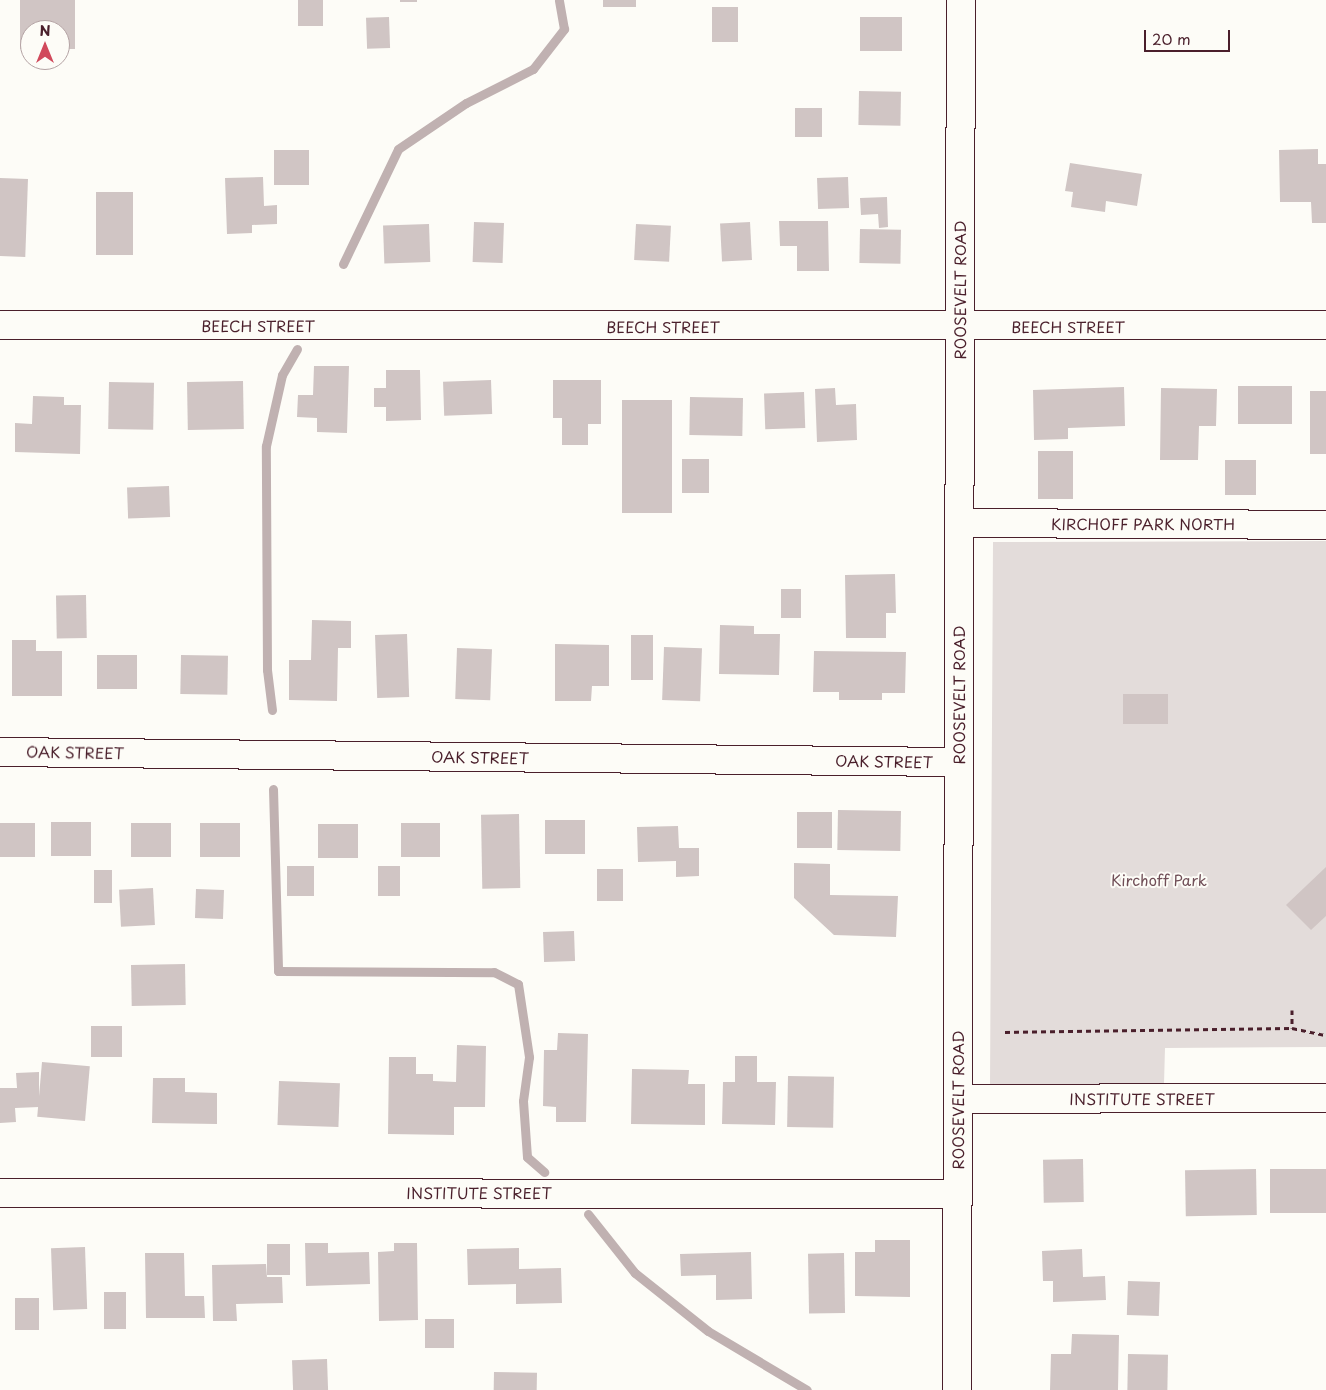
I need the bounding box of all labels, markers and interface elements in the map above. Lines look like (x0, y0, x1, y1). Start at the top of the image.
north arrow (20, 20, 70, 70)
text: N (39, 20, 51, 41)
scale bar (1146, 20, 1232, 52)
text: 20 m (1152, 27, 1191, 50)
street label: ROOSEVELT ROAD (951, 220, 969, 360)
street label: BEECH STREET (200, 317, 316, 335)
street label: BEECH STREET (605, 318, 721, 336)
street label: BEECH STREET (1010, 318, 1126, 336)
street label: KIRCHOFF PARK NORTH (1051, 515, 1235, 533)
street label: ROOSEVELT ROAD (950, 625, 968, 765)
street label: OAK STREET (26, 742, 124, 762)
street label: OAK STREET (431, 747, 529, 767)
street label: OAK STREET (835, 751, 933, 771)
park label: Kirchoff Park (1111, 871, 1207, 889)
street label: ROOSEVELT ROAD (949, 1030, 967, 1170)
street label: INSTITUTE STREET (1069, 1090, 1215, 1108)
street label: INSTITUTE STREET (406, 1184, 552, 1202)

